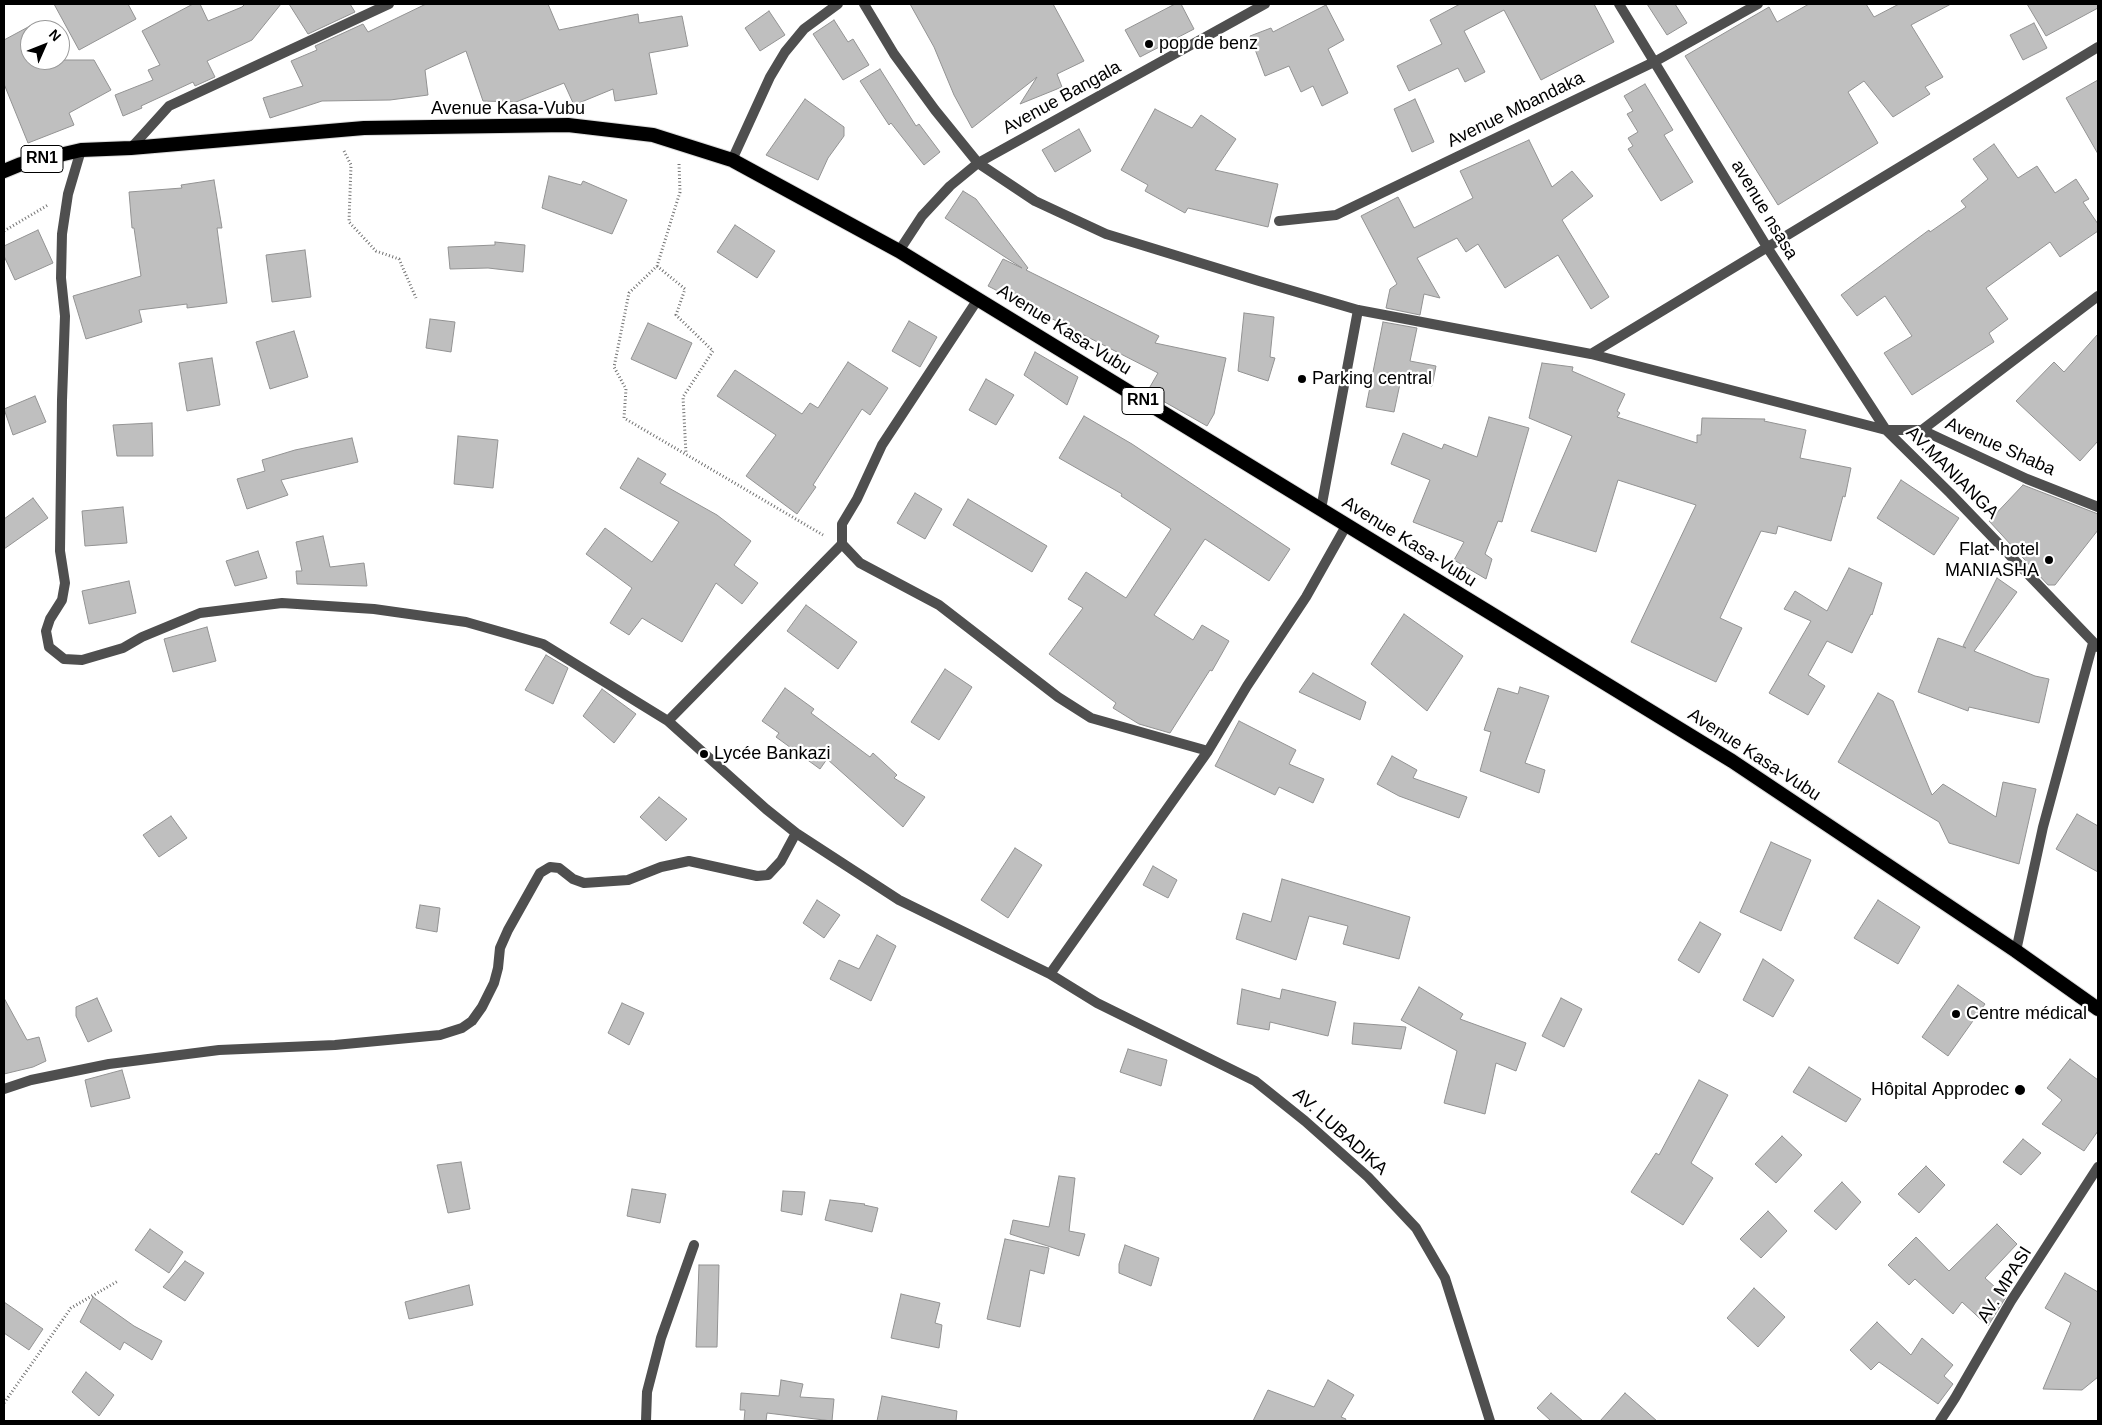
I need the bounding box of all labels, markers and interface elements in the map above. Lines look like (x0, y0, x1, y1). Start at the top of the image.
north arrow (20, 20, 70, 70)
text: N (46, 26, 64, 44)
place label: pop de benz (1159, 33, 1258, 55)
marker: pop de benz (1143, 38, 1155, 50)
street label: Avenue Bangala (999, 57, 1125, 139)
street label: Avenue Mbandaka (1444, 67, 1588, 153)
street label: Avenue Kasa-Vubu (431, 98, 585, 120)
road number: RN1 (21, 146, 63, 172)
street label: avenue nsasa (1726, 156, 1802, 264)
street label: Avenue Kasa-Vubu (993, 280, 1135, 380)
place label: Parking central (1312, 368, 1432, 390)
marker: Parking central (1296, 373, 1308, 385)
road number: RN1 (1122, 388, 1164, 414)
street label: Avenue Shaba (1942, 413, 2058, 481)
street label: AV.MANIANGA (1901, 422, 2003, 524)
street label: Avenue Kasa-Vubu (1338, 492, 1480, 592)
place label: Flat- hotel MANIASHA (1945, 539, 2039, 582)
marker: Flat- hotel MANIASHA (2043, 554, 2055, 566)
street label: Avenue Kasa-Vubu (1683, 704, 1825, 806)
place label: Lycée Bankazi (714, 743, 830, 765)
marker: Lycée Bankazi (698, 748, 710, 760)
place label: Centre médical (1966, 1003, 2087, 1025)
marker: Centre médical (1950, 1008, 1962, 1020)
place label: Hôpital Approdec (1871, 1079, 2009, 1101)
marker: Hôpital Approdec (2013, 1083, 2027, 1097)
street label: AV. LUBADIKA (1288, 1084, 1392, 1180)
street label: AV. MPASI (1973, 1243, 2037, 1327)

